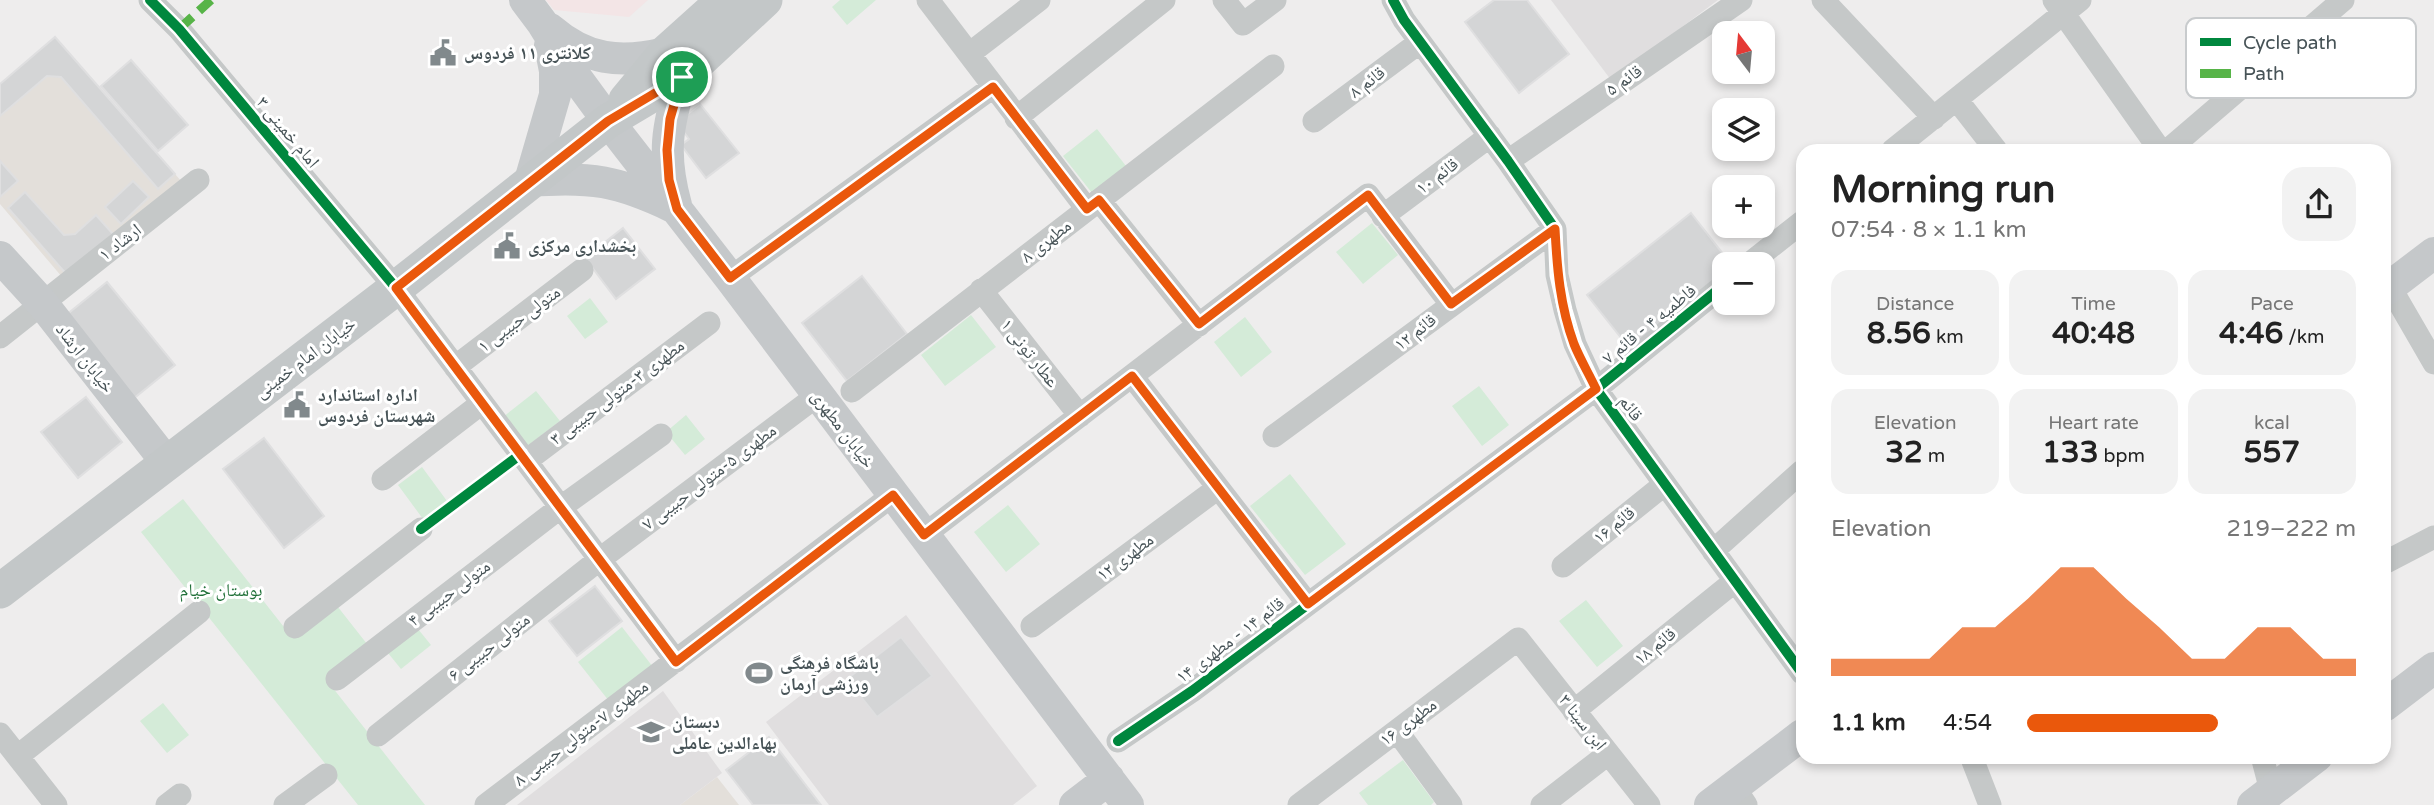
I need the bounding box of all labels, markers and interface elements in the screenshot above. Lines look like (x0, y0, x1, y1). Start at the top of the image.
legend (2186, 18, 2416, 98)
north arrow (1712, 21, 1774, 84)
map controls (1712, 21, 1775, 315)
text: Cycle path (2243, 32, 2337, 54)
public building icon: کلانتری ۱۱ فردوس (428, 38, 458, 68)
place label: کلانتری ۱۱ فردوس (464, 42, 591, 64)
pin (652, 47, 712, 107)
icon: arrive (663, 58, 701, 96)
street label: قائم ۵ (1602, 60, 1647, 101)
street label: قائم ۸ (1345, 61, 1390, 103)
text: Path (2243, 63, 2285, 85)
street label: امام خمینی ۳ (251, 92, 324, 173)
button: layers (1712, 98, 1775, 161)
street label: قائم ۱۰ (1411, 153, 1463, 200)
text: Morning run (1831, 167, 2055, 213)
button: share (2282, 167, 2356, 241)
button: + (1712, 175, 1775, 238)
street label: مطهری ۸ (1017, 215, 1075, 267)
text: 07:54 · 8 × 1.1 km (1831, 216, 2027, 244)
street label: ارشاد ۱ (94, 219, 146, 265)
public building icon: بخشداری مرکزی (492, 231, 522, 261)
place label: بخشداری مرکزی (528, 235, 636, 257)
button: − (1712, 252, 1775, 315)
street label: فاطمیه ۴ - قائم ۷ (1597, 279, 1701, 369)
street label: متولی حبیبی ۱ (473, 281, 565, 357)
text: Distance (1876, 293, 1954, 315)
text: Time (2071, 293, 2116, 315)
text: Pace (2250, 293, 2294, 315)
street label: قائم ۱۲ (1390, 309, 1441, 356)
street label: خیابان امام خمینی (250, 313, 360, 404)
street label: عطار تونی ۱ (996, 314, 1064, 392)
text: 8.56 (1867, 315, 1931, 352)
text: 40:48 (2052, 315, 2135, 352)
text: 4:46 (2219, 315, 2283, 352)
street label: خیابان ارشاد (51, 319, 119, 397)
text: km (1931, 326, 1964, 348)
text: /km (2283, 326, 2325, 348)
street label: مطهری ۳-متولی حبیبی ۳ (546, 334, 688, 450)
place label: اداره استاندارد شهرستان فردوس (318, 384, 435, 427)
street label: خیابان مطهری (807, 386, 879, 472)
public building icon: اداره استاندارد شهرستان فردوس (282, 390, 312, 420)
street label: قائم (1613, 391, 1648, 426)
text: Elevation (1874, 412, 1957, 434)
text: Heart rate (2048, 412, 2139, 434)
text: kcal (2254, 412, 2290, 434)
street label: مطهری ۵-متولی حبیبی ۷ (638, 419, 780, 535)
text: 32 (1885, 434, 1923, 471)
text: 133 (2042, 434, 2099, 471)
text: 557 (2244, 434, 2300, 471)
text: m (1923, 445, 1945, 467)
text: bpm (2099, 445, 2145, 467)
street label: قائم ۱۶ (1589, 502, 1640, 549)
text: Elevation (1831, 515, 1932, 543)
text: 219–222 m (2227, 515, 2356, 543)
street label: مطهری ۱۲ (1092, 528, 1158, 586)
street label: متولی حبیبی ۴ (403, 555, 495, 631)
park label: بوستان خیام (180, 579, 262, 602)
street label: قائم ۱۴ - مطهری ۱۴ (1172, 592, 1289, 689)
street label: متولی حبیبی ۶ (444, 608, 534, 686)
street label: قائم ۱۸ (1630, 623, 1681, 670)
place label: باشگاه فرهنگی ورزشی آرمان (780, 652, 879, 695)
sports icon: باشگاه فرهنگی ورزشی آرمان (744, 658, 774, 688)
street label: مطهری ۷-متولی حبیبی ۸ (510, 675, 652, 791)
street label: ابن سینا ۳ (1554, 689, 1612, 755)
street label: مطهری ۱۶ (1375, 693, 1441, 751)
text: 1.1 km (1831, 709, 1906, 737)
text: 4:54 (1943, 709, 1992, 737)
place label: دبستان بهاءالدین عاملی (672, 711, 777, 754)
school or university icon: دبستان بهاءالدین عاملی (636, 717, 666, 747)

